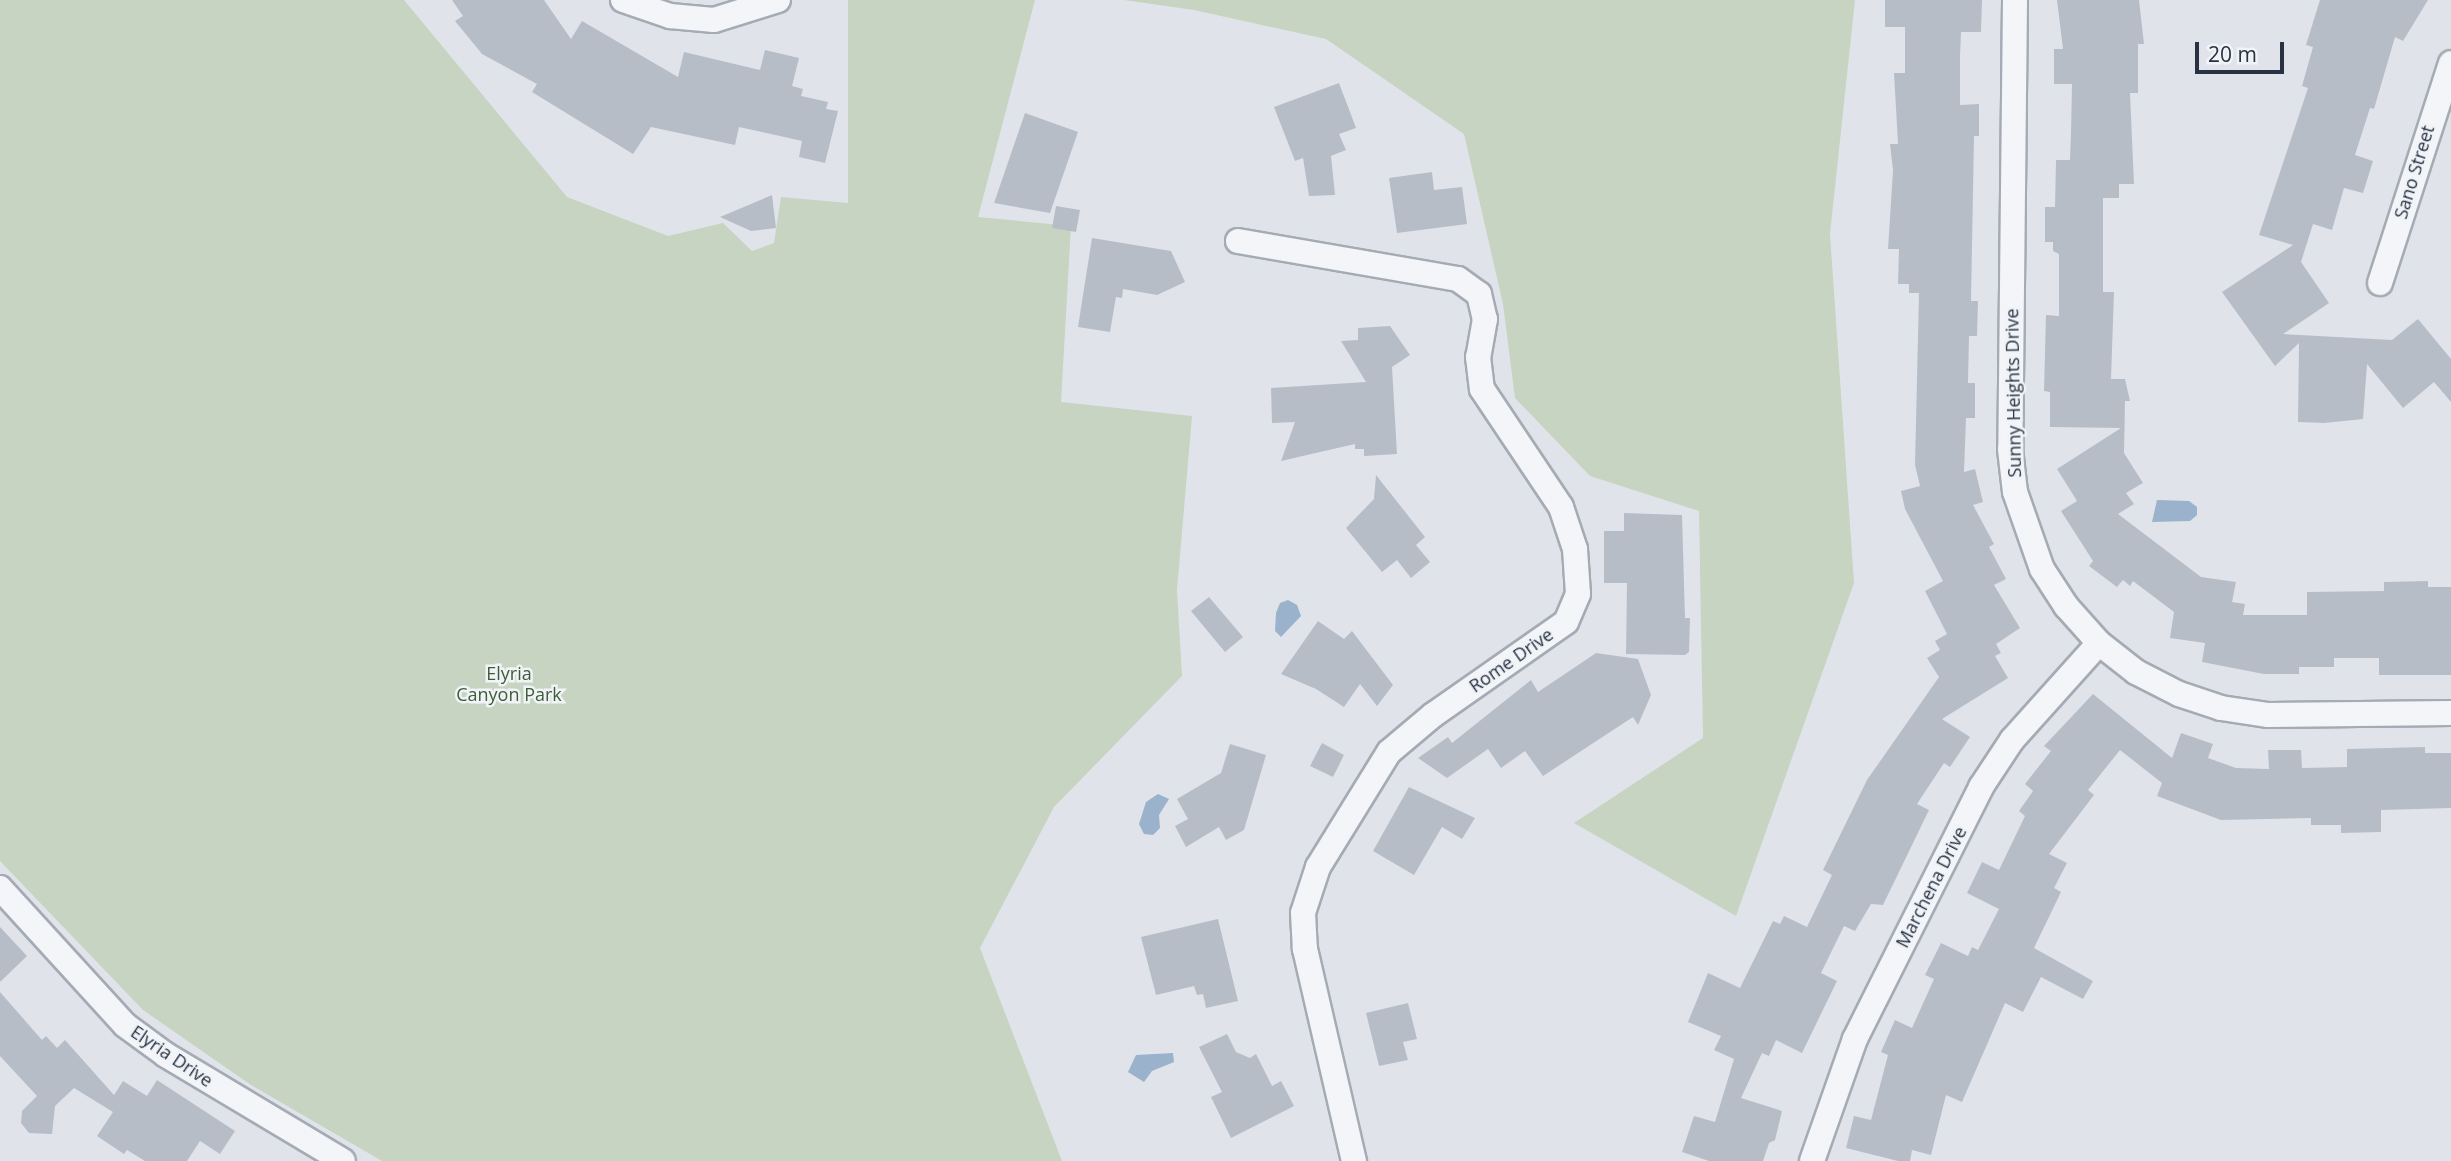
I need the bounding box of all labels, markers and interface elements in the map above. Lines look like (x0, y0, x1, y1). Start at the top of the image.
scale bar (2199, 28, 2288, 72)
text: 20 m (2208, 40, 2257, 68)
street label: Sano Street (2390, 123, 2438, 221)
street label: Sunny Heights Drive (2001, 308, 2025, 478)
street label: Rome Drive (1465, 623, 1557, 697)
park label: Elyria Canyon Park (456, 663, 562, 706)
street label: Marchena Drive (1891, 823, 1971, 951)
street label: Elyria Drive (127, 1021, 217, 1091)

